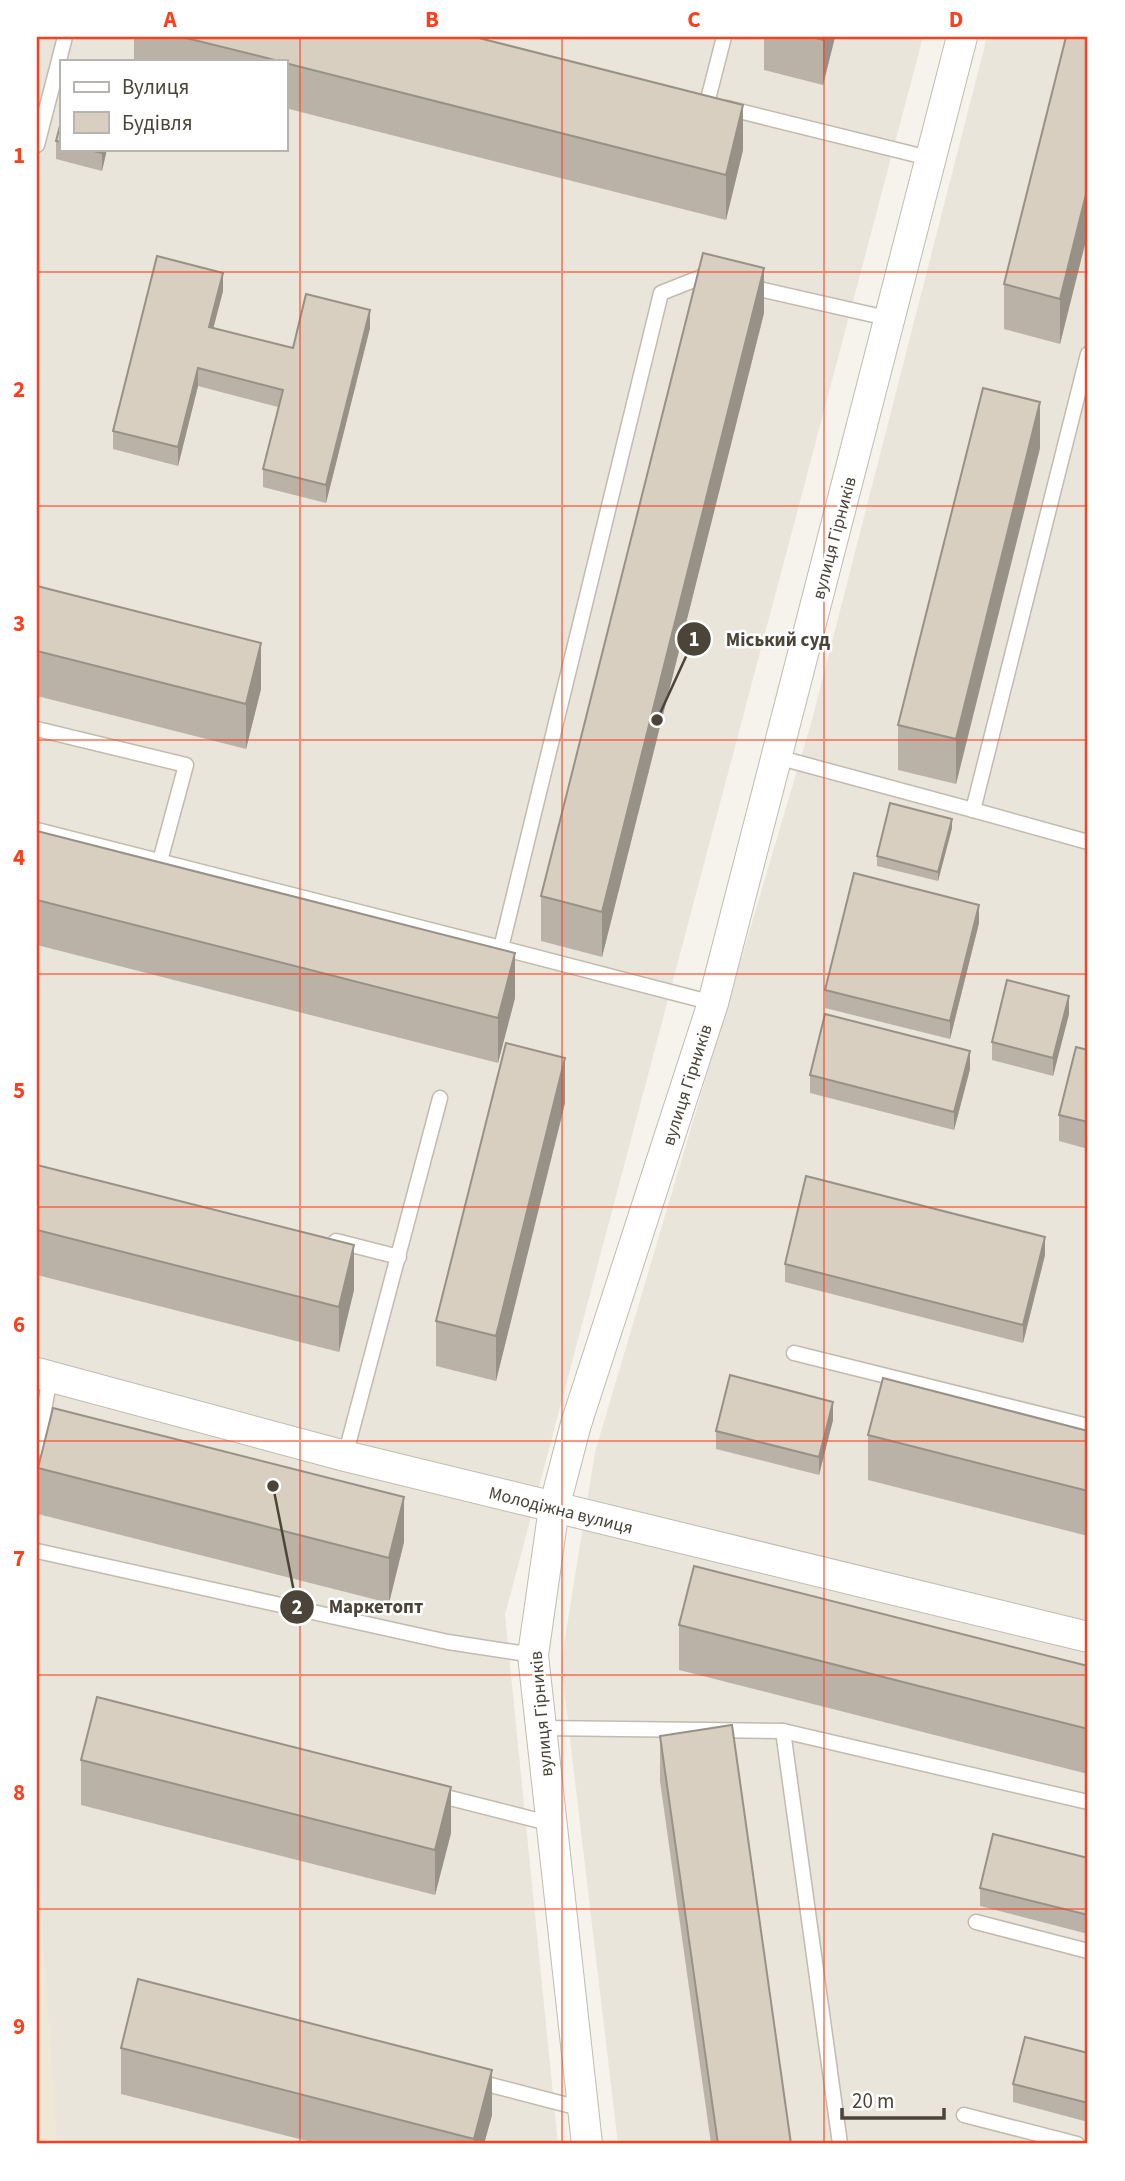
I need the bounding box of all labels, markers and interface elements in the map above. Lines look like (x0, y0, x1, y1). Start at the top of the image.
text: A (162, 3, 177, 36)
text: B (425, 3, 439, 36)
text: C (687, 3, 701, 36)
text: D (949, 3, 963, 36)
legend (60, 60, 287, 150)
text: Вулиця (122, 72, 189, 102)
text: Будівля (122, 108, 193, 138)
text: 1 (13, 139, 25, 172)
text: 2 (13, 373, 25, 406)
street label: вулиця Гірників (806, 474, 863, 602)
text: 3 (13, 607, 25, 640)
callout: Міський суд (676, 619, 844, 659)
text: 1 (688, 624, 700, 654)
text: Міський суд (726, 627, 830, 654)
text: 4 (13, 841, 25, 874)
street label: вулиця Гірників (656, 1021, 719, 1149)
text: 5 (13, 1074, 25, 1107)
text: 6 (13, 1308, 25, 1341)
street label: Молодіжна вулиця (486, 1480, 636, 1540)
text: 7 (13, 1542, 25, 1575)
callout: Маркетопт (279, 1587, 437, 1627)
text: 2 (291, 1592, 303, 1622)
text: Маркетопт (329, 1594, 423, 1621)
street label: вулиця Гірників (524, 1650, 559, 1778)
text: 8 (13, 1776, 25, 1809)
text: 9 (13, 2010, 25, 2043)
scale bar (842, 2076, 943, 2120)
text: 20 m (852, 2086, 894, 2116)

